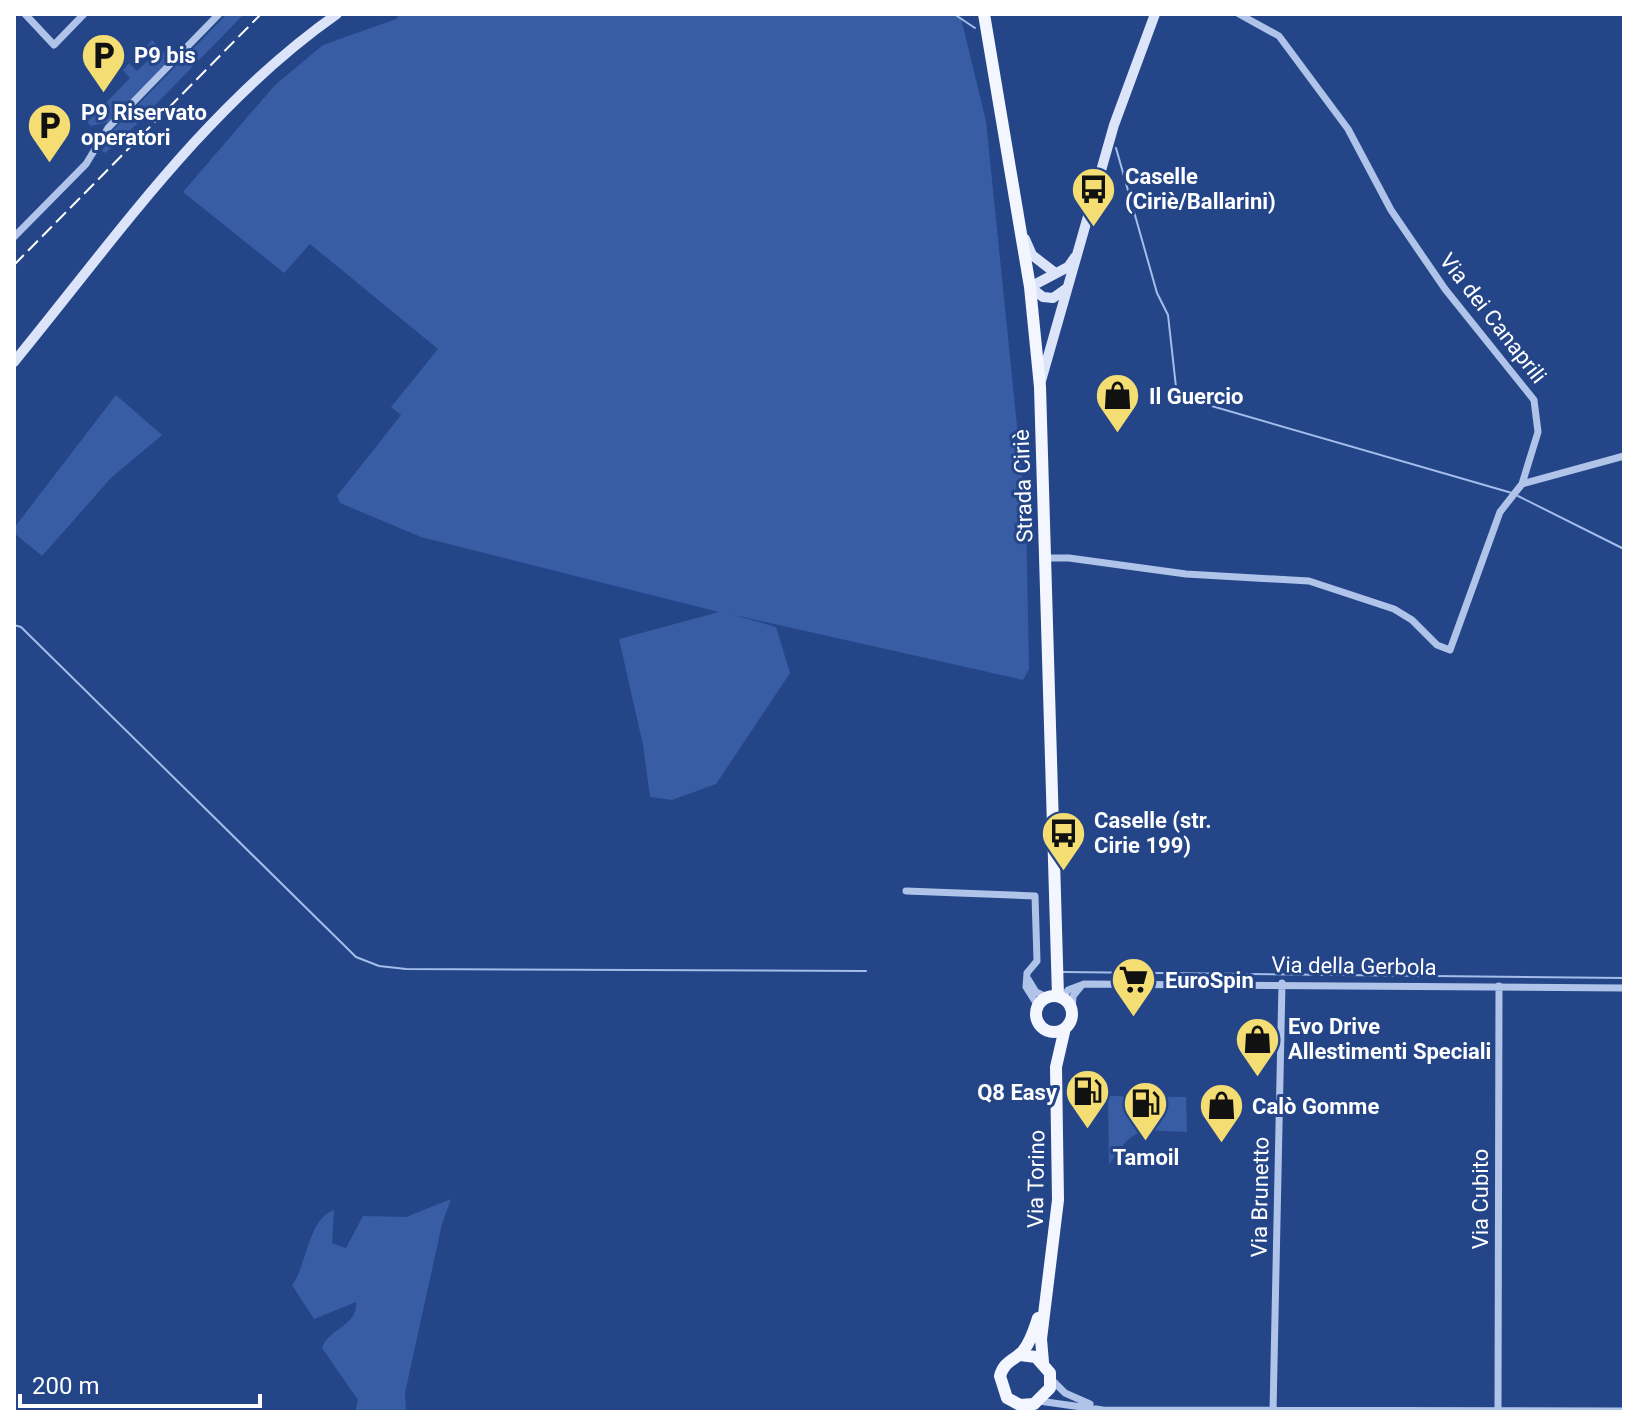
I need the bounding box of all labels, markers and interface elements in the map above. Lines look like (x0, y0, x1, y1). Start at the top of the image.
parking icon: P9 bis (79, 31, 127, 94)
place label: P9 bis (134, 43, 196, 68)
place label: P9 Riservato operatori (81, 100, 207, 150)
parking icon: P9 Riservato operatori (26, 101, 74, 164)
place label: Caselle (Ciriè/Ballarini) (1125, 164, 1276, 214)
bus stop icon: Caselle (Ciriè/Ballarini) (1070, 165, 1118, 228)
street label: Via dei Canaprili (1435, 248, 1551, 388)
shop icon: Il Guercio (1094, 372, 1142, 435)
place label: Il Guercio (1149, 384, 1243, 409)
street label: Strada Ciriè (1009, 429, 1037, 543)
place label: Caselle (str. Cirie 199) (1094, 808, 1212, 858)
bus stop icon: Caselle (str. Cirie 199) (1039, 809, 1087, 872)
street label: Via della Gerbola (1271, 952, 1437, 980)
supermarket icon: EuroSpin (1110, 956, 1158, 1019)
place label: EuroSpin (1165, 968, 1254, 993)
place label: Evo Drive Allestimenti Speciali (1288, 1014, 1491, 1064)
shop icon: Evo Drive Allestimenti Speciali (1233, 1015, 1281, 1078)
fuel station icon: Q8 Easy (1064, 1068, 1112, 1131)
place label: Q8 Easy (977, 1080, 1058, 1105)
fuel station icon: Tamoil (1122, 1080, 1170, 1143)
shop icon: Calò Gomme (1197, 1082, 1245, 1145)
place label: Calò Gomme (1252, 1094, 1379, 1119)
street label: Via Torino (1023, 1130, 1049, 1228)
street label: Via Brunetto (1246, 1136, 1274, 1258)
place label: Tamoil (1113, 1145, 1179, 1170)
street label: Via Cubito (1468, 1149, 1493, 1249)
scale bar (20, 1358, 260, 1408)
text: 200 m (32, 1372, 99, 1400)

